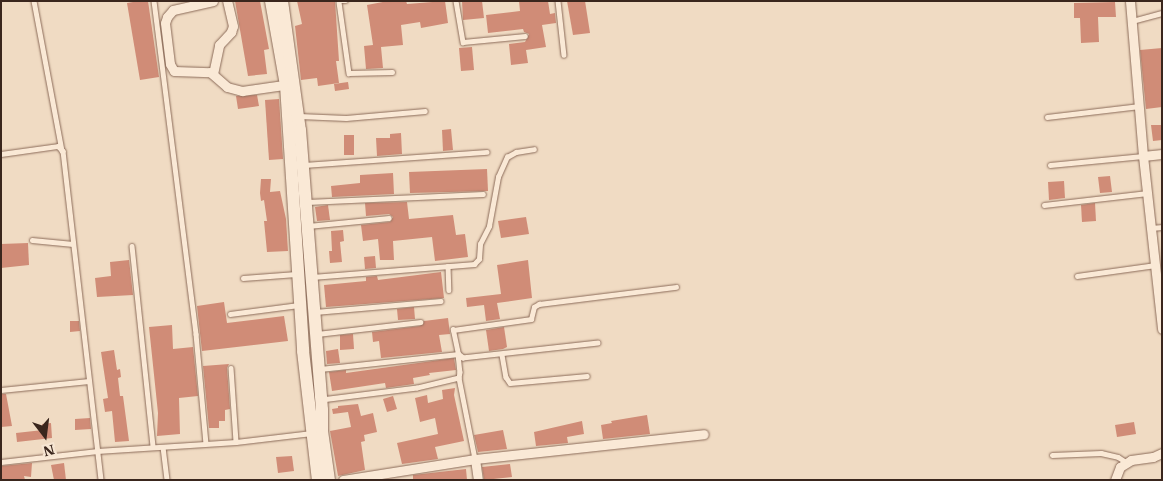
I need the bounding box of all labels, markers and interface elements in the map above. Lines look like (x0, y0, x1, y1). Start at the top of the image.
north arrow (20, 411, 70, 461)
text: N (41, 440, 57, 461)

